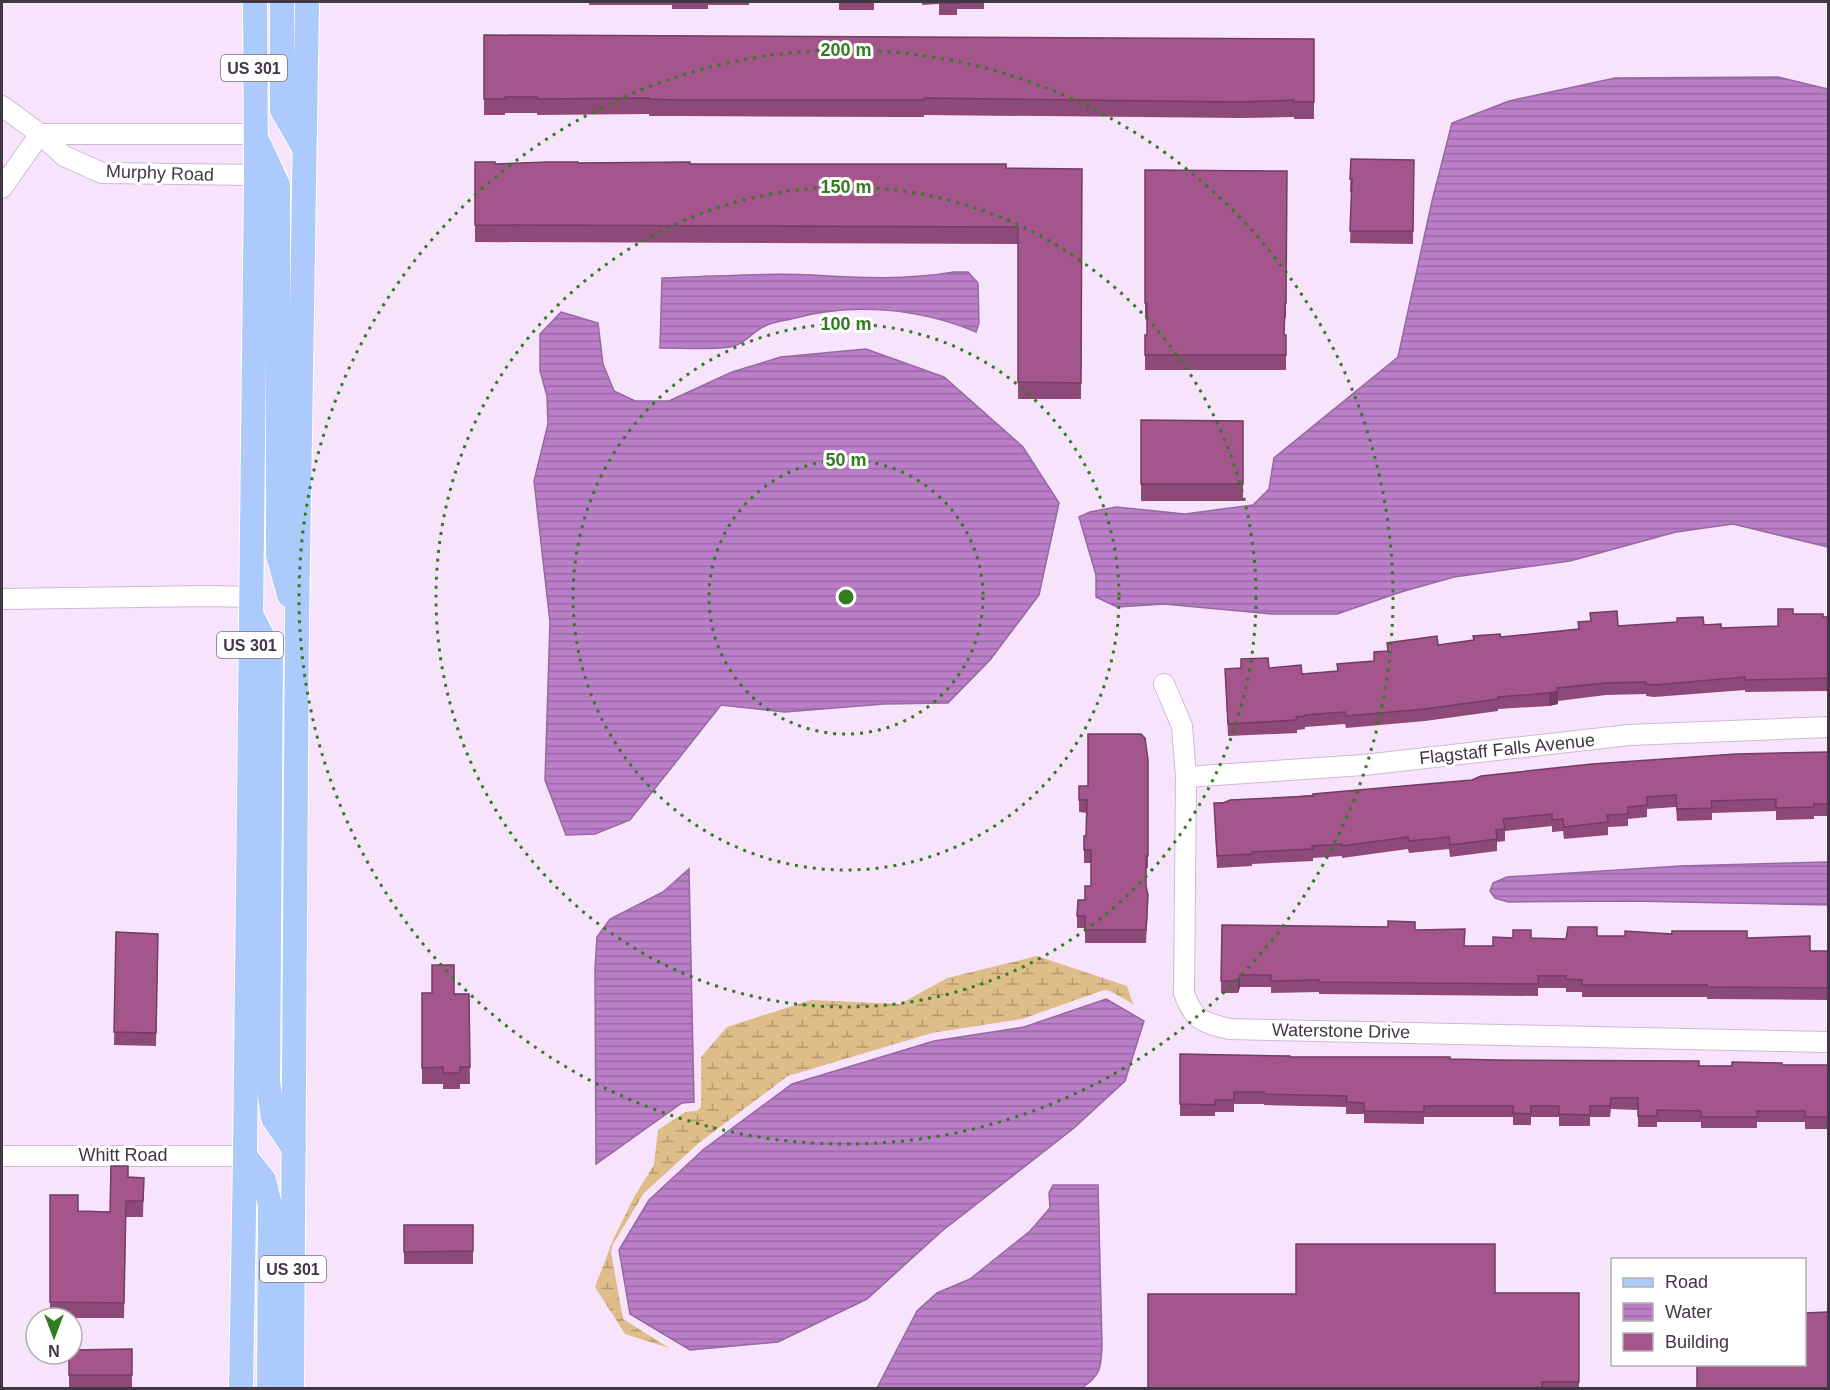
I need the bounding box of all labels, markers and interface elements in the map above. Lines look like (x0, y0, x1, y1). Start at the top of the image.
text: 200 m (820, 40, 872, 60)
road number: US 301 (221, 55, 287, 81)
street label: Murphy Road (106, 161, 214, 185)
text: 150 m (820, 177, 872, 197)
text: 100 m (820, 314, 872, 334)
text: 50 m (825, 450, 867, 470)
centre of rings (836, 587, 856, 607)
road number: US 301 (217, 632, 283, 658)
street label: Flagstaff Falls Avenue (1418, 730, 1596, 768)
street label: Waterstone Drive (1272, 1020, 1410, 1042)
street label: Whitt Road (78, 1145, 168, 1165)
road number: US 301 (260, 1256, 326, 1282)
legend (1611, 1258, 1806, 1366)
text: Road (1665, 1272, 1708, 1292)
text: Water (1665, 1302, 1712, 1322)
north arrow (24, 1306, 84, 1366)
text: Building (1665, 1332, 1729, 1352)
text: N (48, 1342, 60, 1359)

